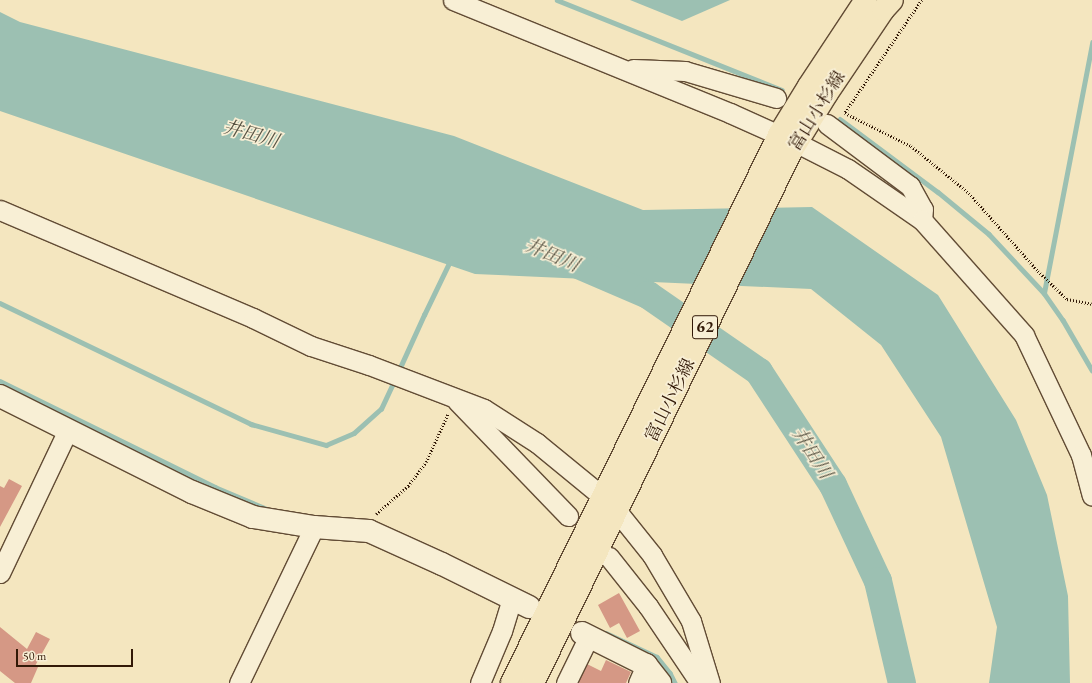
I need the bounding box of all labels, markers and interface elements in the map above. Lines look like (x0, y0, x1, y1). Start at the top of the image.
street label: 富山小杉線 (784, 67, 850, 155)
water label: 井田川 (220, 115, 282, 153)
water label: 井田川 (521, 233, 583, 277)
road number: 62 (692, 312, 718, 342)
street label: 富山小杉線 (641, 355, 699, 445)
water label: 井田川 (787, 423, 837, 483)
scale bar (18, 641, 135, 667)
text: 50 m (23, 648, 46, 664)

